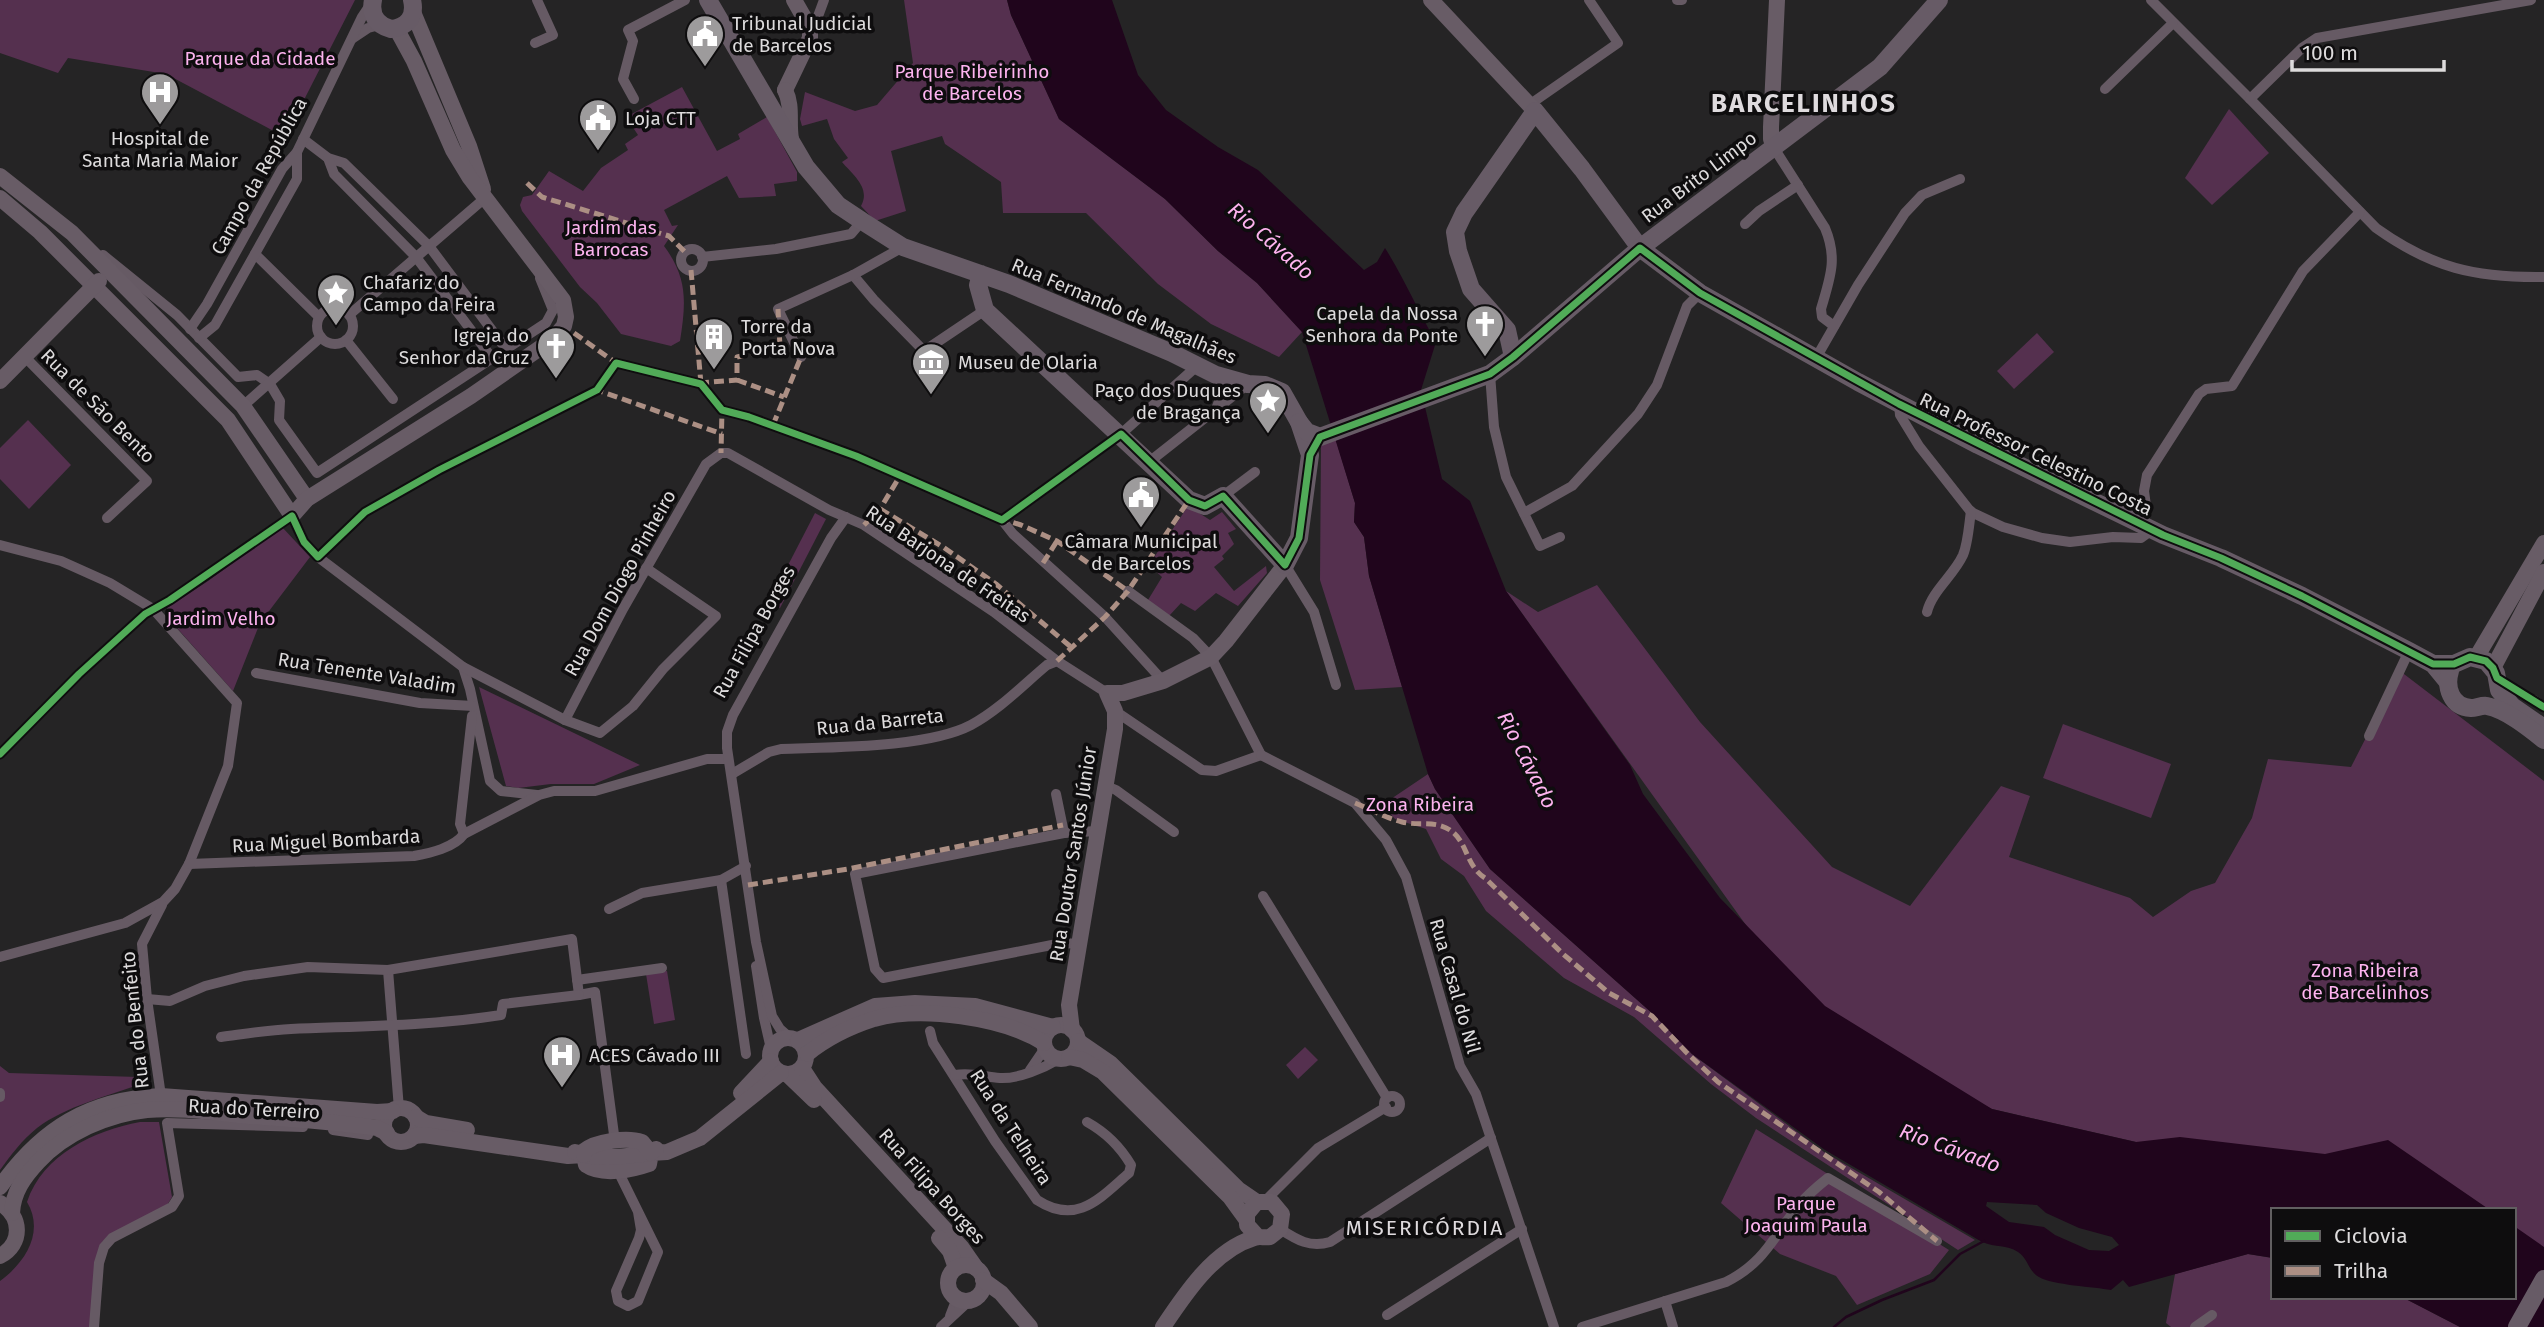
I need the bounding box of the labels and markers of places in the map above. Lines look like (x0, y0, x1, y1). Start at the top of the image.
place label: Tribunal Judicial de Barcelos (732, 12, 872, 57)
public building icon: Tribunal Judicial de Barcelos (684, 13, 726, 68)
hospital icon: Hospital de Santa Maria Maior (139, 71, 181, 126)
public building icon: Loja CTT (577, 97, 619, 152)
place label: Loja CTT (625, 107, 696, 130)
place label: Hospital de Santa Maria Maior (82, 127, 239, 172)
place label: Chafariz do Campo da Feira (363, 271, 496, 316)
place icon: Chafariz do Campo da Feira (315, 272, 357, 327)
place label: Capela da Nossa Senhora da Ponte (1306, 302, 1458, 347)
church icon: Capela da Nossa Senhora da Ponte (1464, 303, 1506, 358)
place label: Torre da Porta Nova (741, 315, 835, 360)
building icon: Torre da Porta Nova (693, 316, 735, 371)
place label: Igreja do Senhor da Cruz (399, 324, 529, 369)
church icon: Igreja do Senhor da Cruz (535, 325, 577, 380)
museum icon: Museu de Olaria (910, 341, 952, 396)
place label: Museu de Olaria (958, 351, 1098, 374)
place label: Paço dos Duques de Bragança (1095, 379, 1241, 424)
place icon: Paço dos Duques de Bragança (1247, 380, 1289, 435)
public building icon: Câmara Municipal de Barcelos (1120, 474, 1162, 529)
place label: Câmara Municipal de Barcelos (1064, 530, 1218, 575)
hospital icon: ACES Cávado III (541, 1034, 583, 1089)
place label: ACES Cávado III (589, 1044, 720, 1067)

